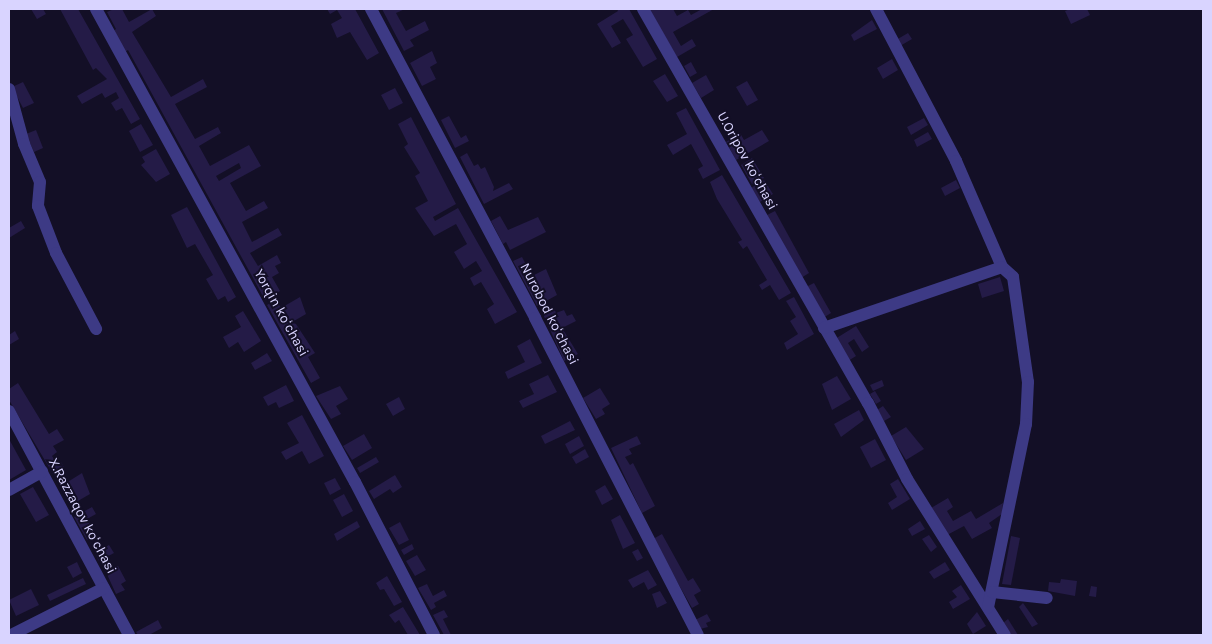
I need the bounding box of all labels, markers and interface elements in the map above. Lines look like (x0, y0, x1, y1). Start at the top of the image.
street label: U.Oripov koʻchasi (713, 109, 781, 213)
street label: Nurobod koʻchasi (516, 260, 582, 368)
street label: Yorqin koʻchasi (250, 266, 312, 360)
street label: X.Razzaqov koʻchasi (44, 455, 120, 577)

